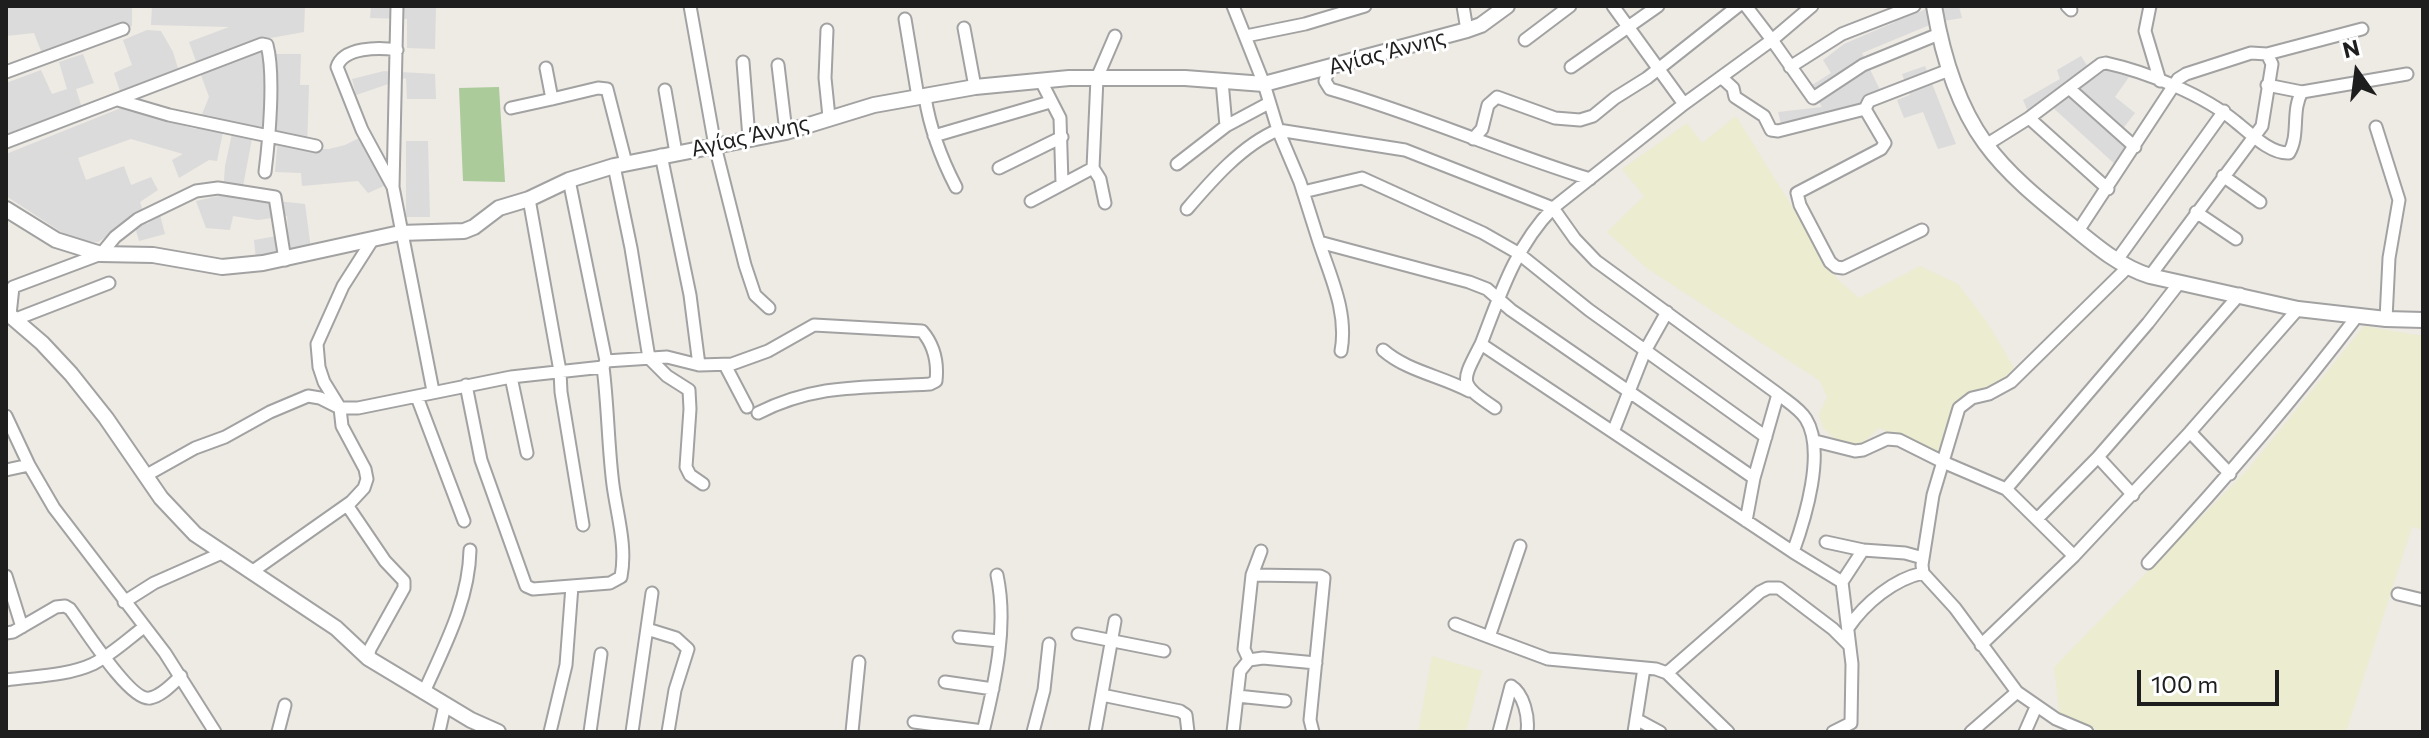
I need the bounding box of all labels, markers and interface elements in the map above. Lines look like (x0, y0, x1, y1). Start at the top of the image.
street label: Αγίας Άννης (1325, 24, 1449, 80)
north arrow (2317, 32, 2397, 112)
text: N (2340, 33, 2362, 63)
street label: Αγίας Άννης (688, 110, 812, 162)
scale bar (2141, 654, 2283, 704)
text: 100 m (2151, 669, 2218, 698)

